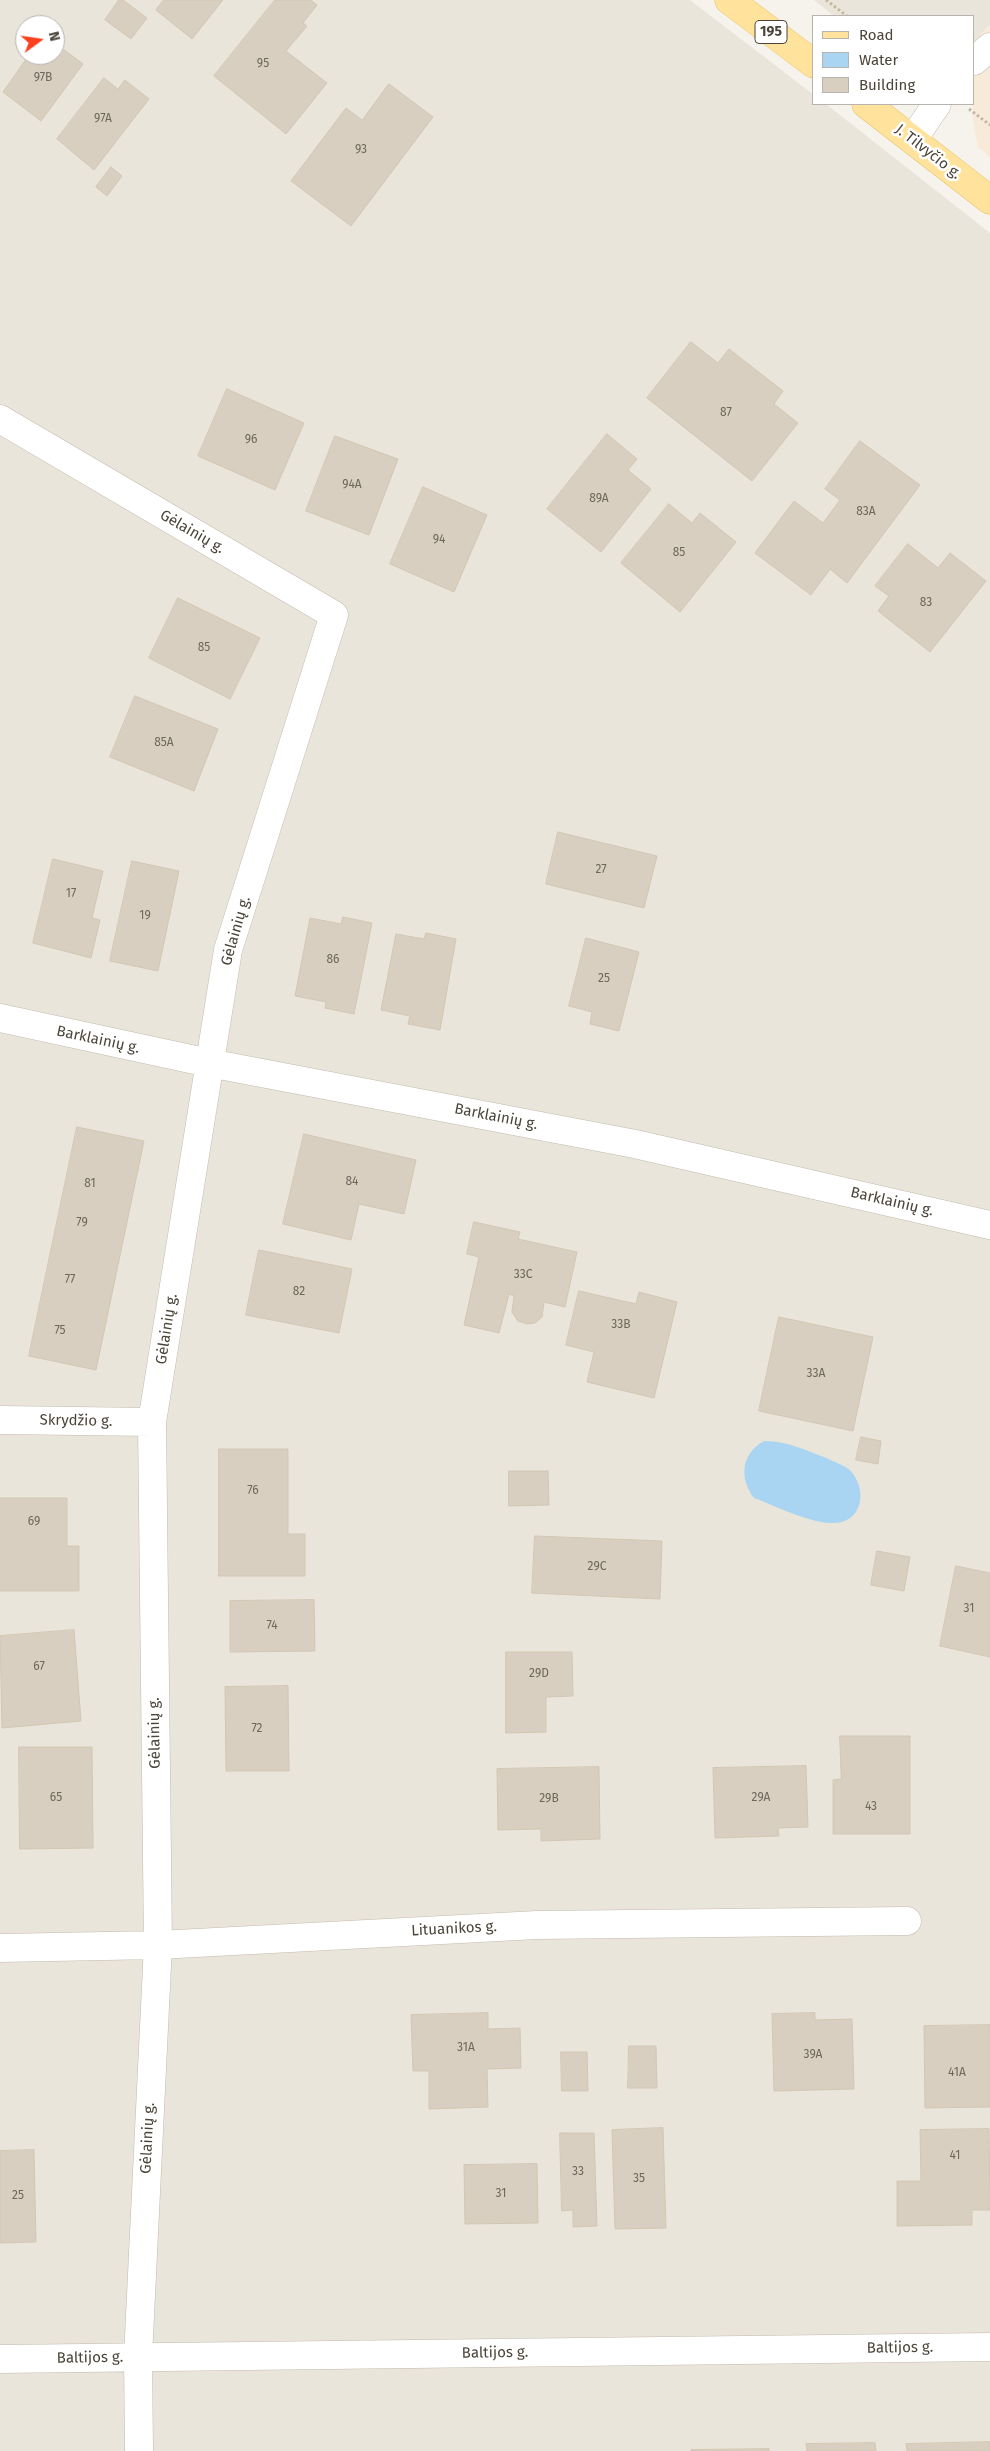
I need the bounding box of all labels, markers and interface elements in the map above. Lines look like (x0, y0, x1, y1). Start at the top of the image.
north arrow (15, 15, 65, 65)
legend (812, 15, 975, 105)
road number: 195 (755, 21, 787, 44)
text: Road (859, 26, 894, 44)
text: N (45, 30, 63, 43)
text: Water (859, 51, 898, 69)
house number: 95 (257, 57, 269, 71)
house number: 97B (34, 71, 52, 85)
text: Building (859, 76, 915, 94)
house number: 97A (94, 112, 112, 126)
street label: J. Tilvyčio g. (891, 121, 965, 183)
house number: 93 (355, 143, 367, 157)
house number: 87 (720, 406, 732, 420)
house number: 96 (245, 433, 257, 447)
house number: 94A (342, 478, 362, 492)
house number: 89A (589, 492, 609, 506)
house number: 83A (856, 505, 876, 519)
street label: Gėlainių g. (157, 506, 227, 558)
house number: 94 (433, 533, 445, 547)
house number: 85 (673, 546, 685, 560)
house number: 83 (920, 596, 932, 610)
house number: 85 (198, 641, 210, 655)
house number: 85A (154, 736, 174, 750)
house number: 27 (595, 863, 607, 877)
house number: 17 (66, 887, 76, 901)
street label: Gėlainių g. (217, 894, 255, 968)
house number: 19 (139, 909, 151, 923)
house number: 86 (326, 953, 340, 967)
house number: 25 (598, 972, 610, 986)
street label: Barklainių g. (55, 1022, 141, 1058)
street label: Barklainių g. (453, 1100, 539, 1134)
house number: 84 (346, 1175, 358, 1189)
house number: 81 (84, 1177, 96, 1191)
street label: Barklainių g. (849, 1184, 935, 1220)
house number: 79 (76, 1216, 88, 1230)
house number: 33C (514, 1268, 532, 1282)
house number: 77 (65, 1273, 75, 1287)
house number: 82 (293, 1285, 305, 1299)
street label: Gėlainių g. (153, 1292, 181, 1366)
house number: 33B (611, 1318, 631, 1332)
house number: 75 (54, 1324, 66, 1338)
house number: 33A (807, 1367, 825, 1381)
street label: Skrydžio g. (39, 1411, 113, 1431)
house number: 76 (247, 1484, 259, 1498)
house number: 69 (28, 1515, 40, 1529)
house number: 29C (588, 1560, 606, 1574)
house number: 31 (964, 1602, 974, 1616)
house number: 74 (266, 1619, 278, 1633)
house number: 67 (33, 1660, 45, 1674)
house number: 29D (529, 1667, 549, 1681)
street label: Gėlainių g. (145, 1697, 165, 1769)
house number: 72 (251, 1722, 263, 1736)
house number: 65 (50, 1791, 62, 1805)
house number: 29A (752, 1791, 770, 1805)
house number: 29B (539, 1792, 559, 1806)
house number: 43 (865, 1800, 877, 1814)
street label: Lituanikos g. (411, 1918, 497, 1940)
house number: 31A (457, 2041, 475, 2055)
house number: 39A (804, 2048, 822, 2062)
house number: 41A (948, 2066, 966, 2080)
street label: Gėlainių g. (137, 2102, 159, 2174)
house number: 41 (950, 2149, 960, 2163)
house number: 33 (572, 2165, 584, 2179)
house number: 35 (633, 2172, 645, 2186)
house number: 31 (496, 2187, 506, 2201)
house number: 25 (12, 2189, 24, 2203)
street label: Baltijos g. (867, 2338, 933, 2358)
street label: Baltijos g. (462, 2343, 528, 2363)
street label: Baltijos g. (57, 2348, 123, 2368)

